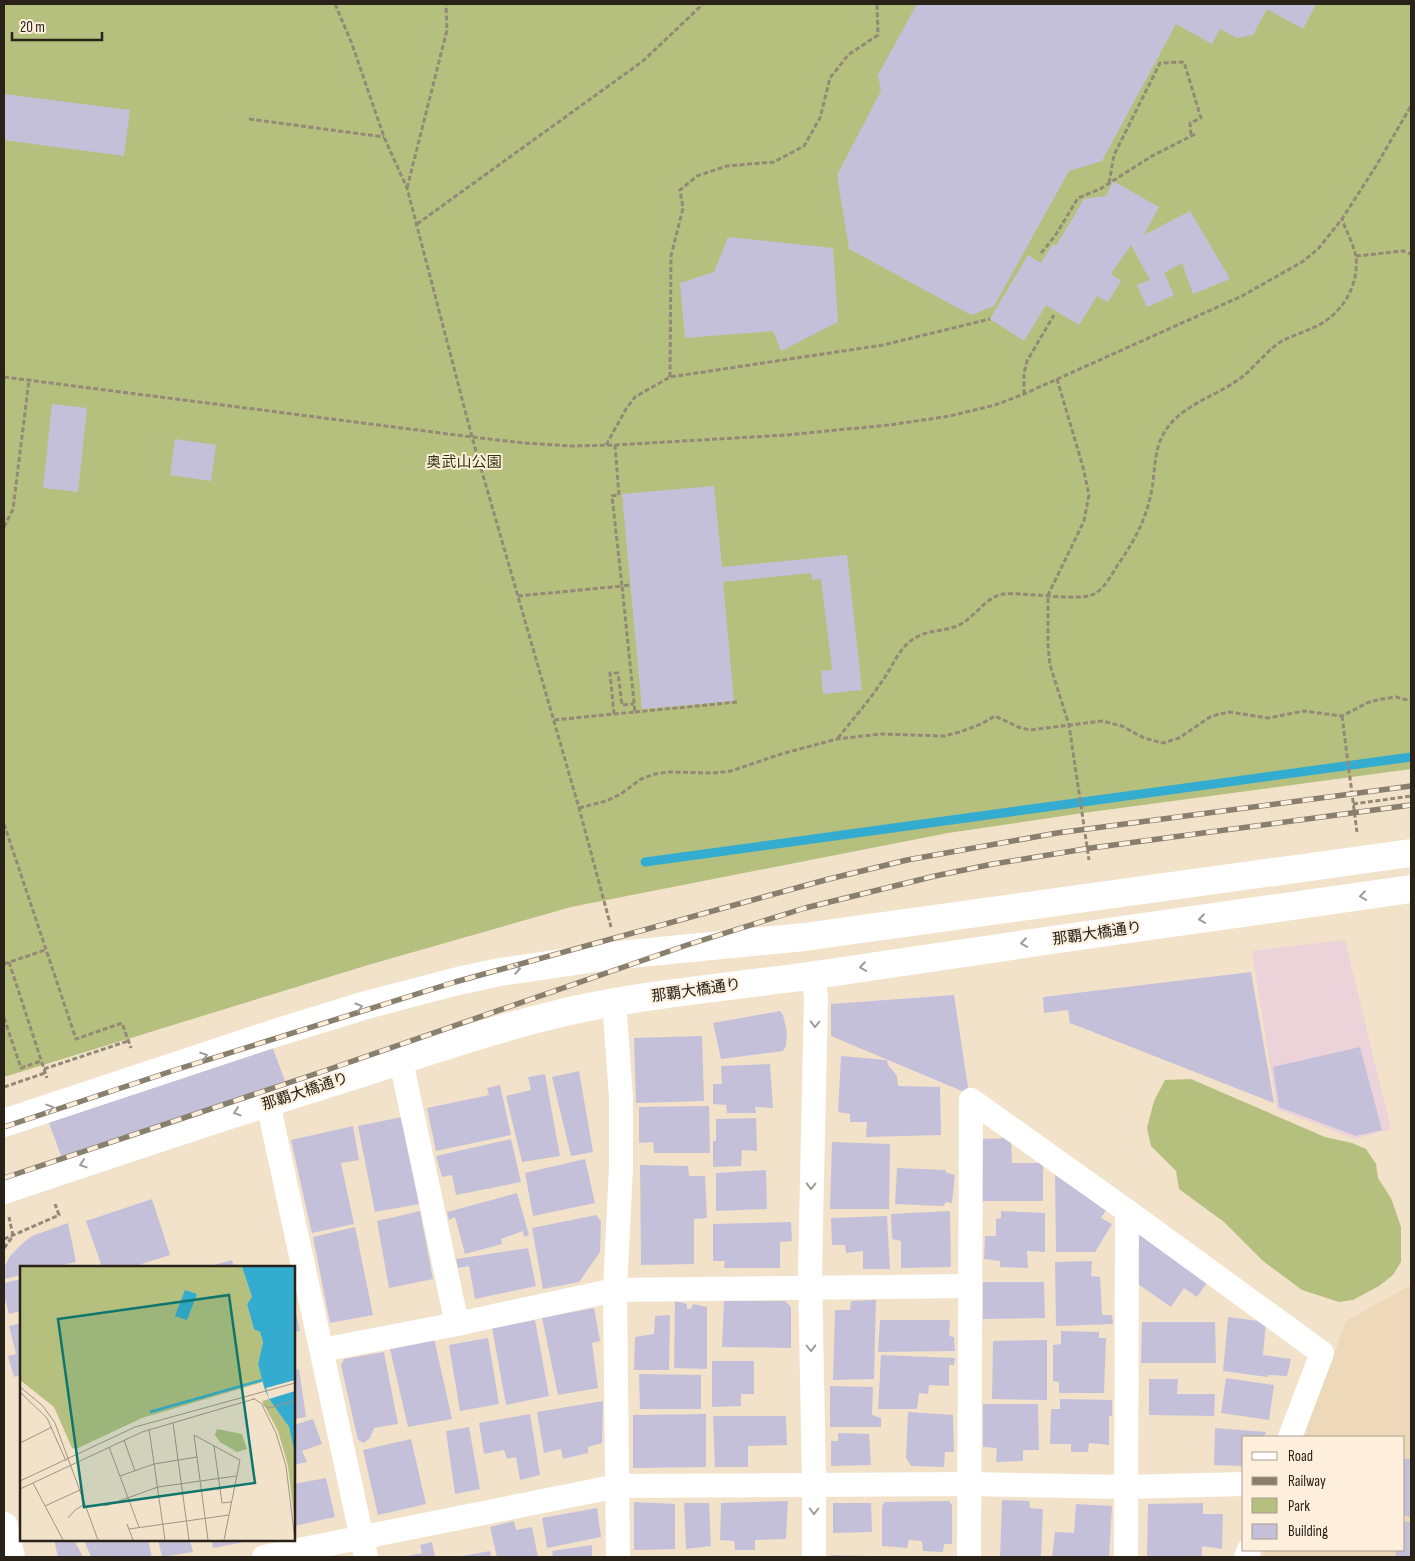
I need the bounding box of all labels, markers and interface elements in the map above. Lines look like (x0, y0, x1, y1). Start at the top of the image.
scale bar (12, 10, 102, 42)
text: 20 m (20, 18, 45, 37)
park label: 奥武山公園 (426, 453, 502, 472)
one-way arrow (1359, 890, 1367, 901)
one-way arrow (1198, 913, 1206, 924)
street label: 那覇大橋通り (1051, 918, 1143, 949)
one-way arrow (1019, 938, 1028, 948)
one-way arrow (859, 962, 867, 972)
one-way arrow (513, 965, 521, 975)
street label: 那覇大橋通り (650, 975, 742, 1006)
one-way arrow (354, 1002, 363, 1012)
one-way arrow (810, 1020, 820, 1028)
one-way arrow (200, 1052, 208, 1062)
street label: 那覇大橋通り (259, 1069, 351, 1114)
one-way arrow (45, 1103, 54, 1113)
one-way arrow (234, 1107, 242, 1117)
one-way arrow (79, 1158, 88, 1168)
one-way arrow (806, 1182, 817, 1190)
inset map (20, 1266, 295, 1541)
one-way arrow (806, 1345, 816, 1353)
legend (1242, 1436, 1405, 1551)
text: Road (1288, 1447, 1313, 1466)
text: Railway (1288, 1472, 1326, 1491)
text: Park (1288, 1497, 1310, 1516)
one-way arrow (809, 1508, 819, 1515)
text: Building (1288, 1522, 1328, 1541)

